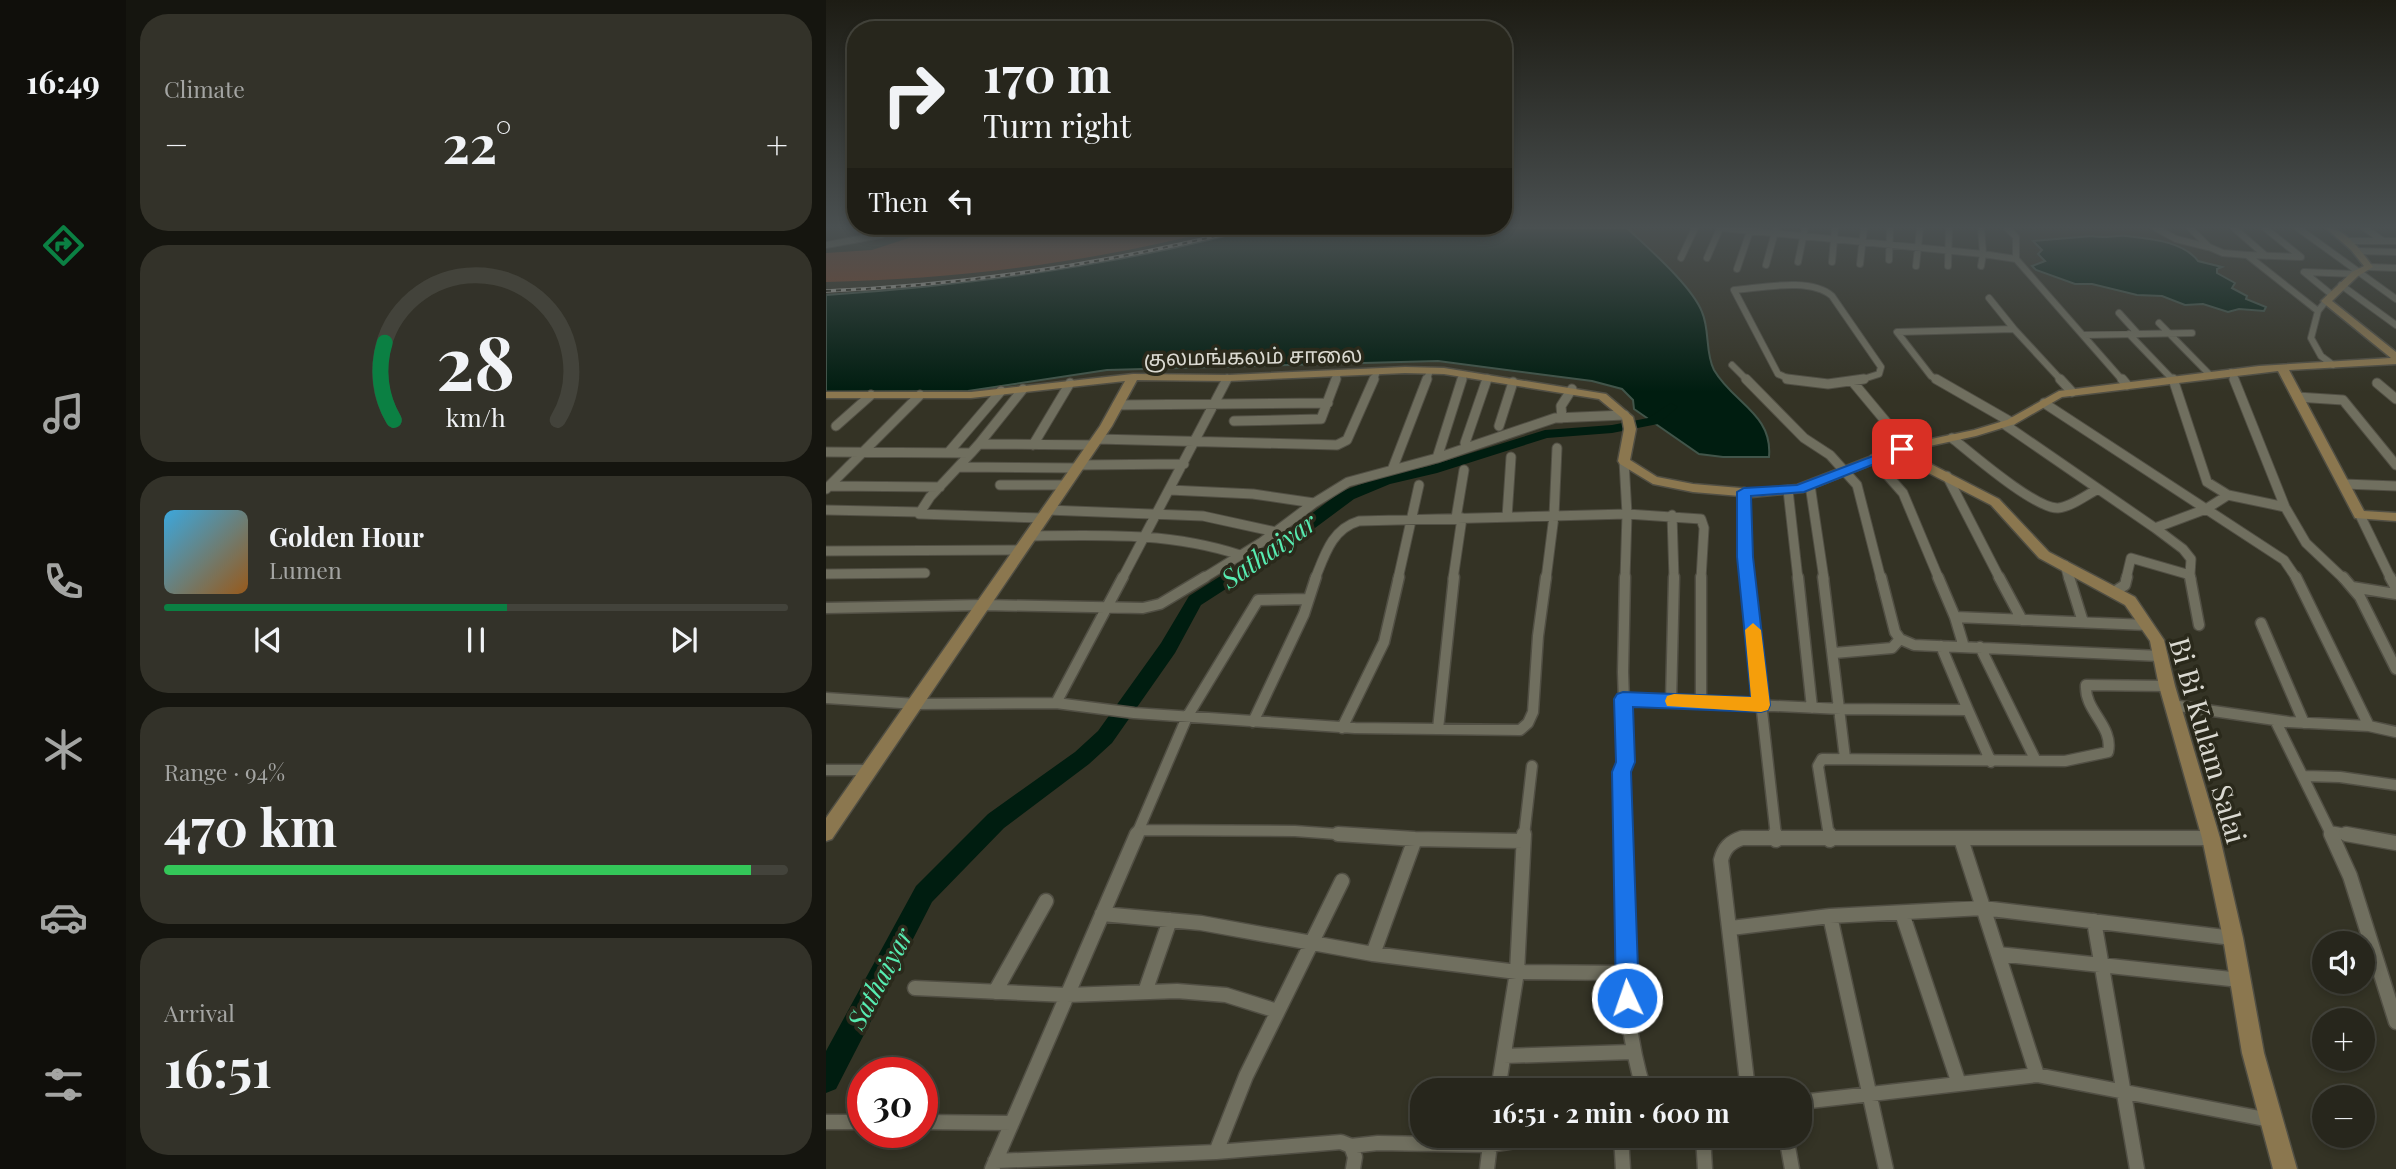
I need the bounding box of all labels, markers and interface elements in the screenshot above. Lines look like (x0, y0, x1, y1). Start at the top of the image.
text: 170 m (983, 40, 1111, 105)
icon: right (868, 49, 959, 140)
text: 16:49 (26, 59, 100, 102)
text: Climate (164, 73, 245, 104)
text: Turn right (983, 103, 1131, 146)
text: 22° (443, 108, 512, 177)
text: − (164, 118, 189, 169)
text: + (766, 118, 788, 169)
icon: left (942, 182, 980, 220)
text: Then (868, 184, 928, 219)
icon: directions (39, 221, 88, 270)
text: 28 (437, 311, 515, 408)
street label: குலமங்கலம் சாலை (1143, 339, 1363, 373)
icon: music (39, 389, 88, 438)
text: km/h (446, 399, 506, 432)
pin (1872, 419, 1932, 479)
icon: arrive (1883, 430, 1921, 468)
water label: Sathaiyar (1212, 504, 1324, 596)
text: Golden Hour (269, 519, 424, 554)
text: Lumen (269, 554, 342, 585)
icon: phone (39, 557, 88, 606)
icon: previous (249, 621, 287, 659)
icon: pause (457, 621, 495, 659)
icon: next (665, 621, 703, 659)
street label: Bi Bi Kulam Salai (2162, 633, 2256, 847)
icon: climate (39, 725, 88, 774)
text: Range · 94% (164, 756, 285, 787)
text: 470 km (164, 791, 337, 860)
icon: car (39, 893, 88, 942)
water label: Sathaiyar (837, 921, 921, 1035)
map controls (2312, 931, 2375, 1148)
button: sound (2312, 931, 2375, 994)
position arrow (1590, 961, 1664, 1035)
text: Arrival (164, 997, 235, 1028)
button: + (2312, 1008, 2375, 1071)
text: 16:51 (164, 1032, 272, 1101)
speed limit sign: 30 (847, 1057, 938, 1148)
icon: filters (39, 1060, 88, 1109)
button: − (2312, 1085, 2375, 1148)
text: 16:51 · 2 min · 600 m (1492, 1095, 1730, 1130)

